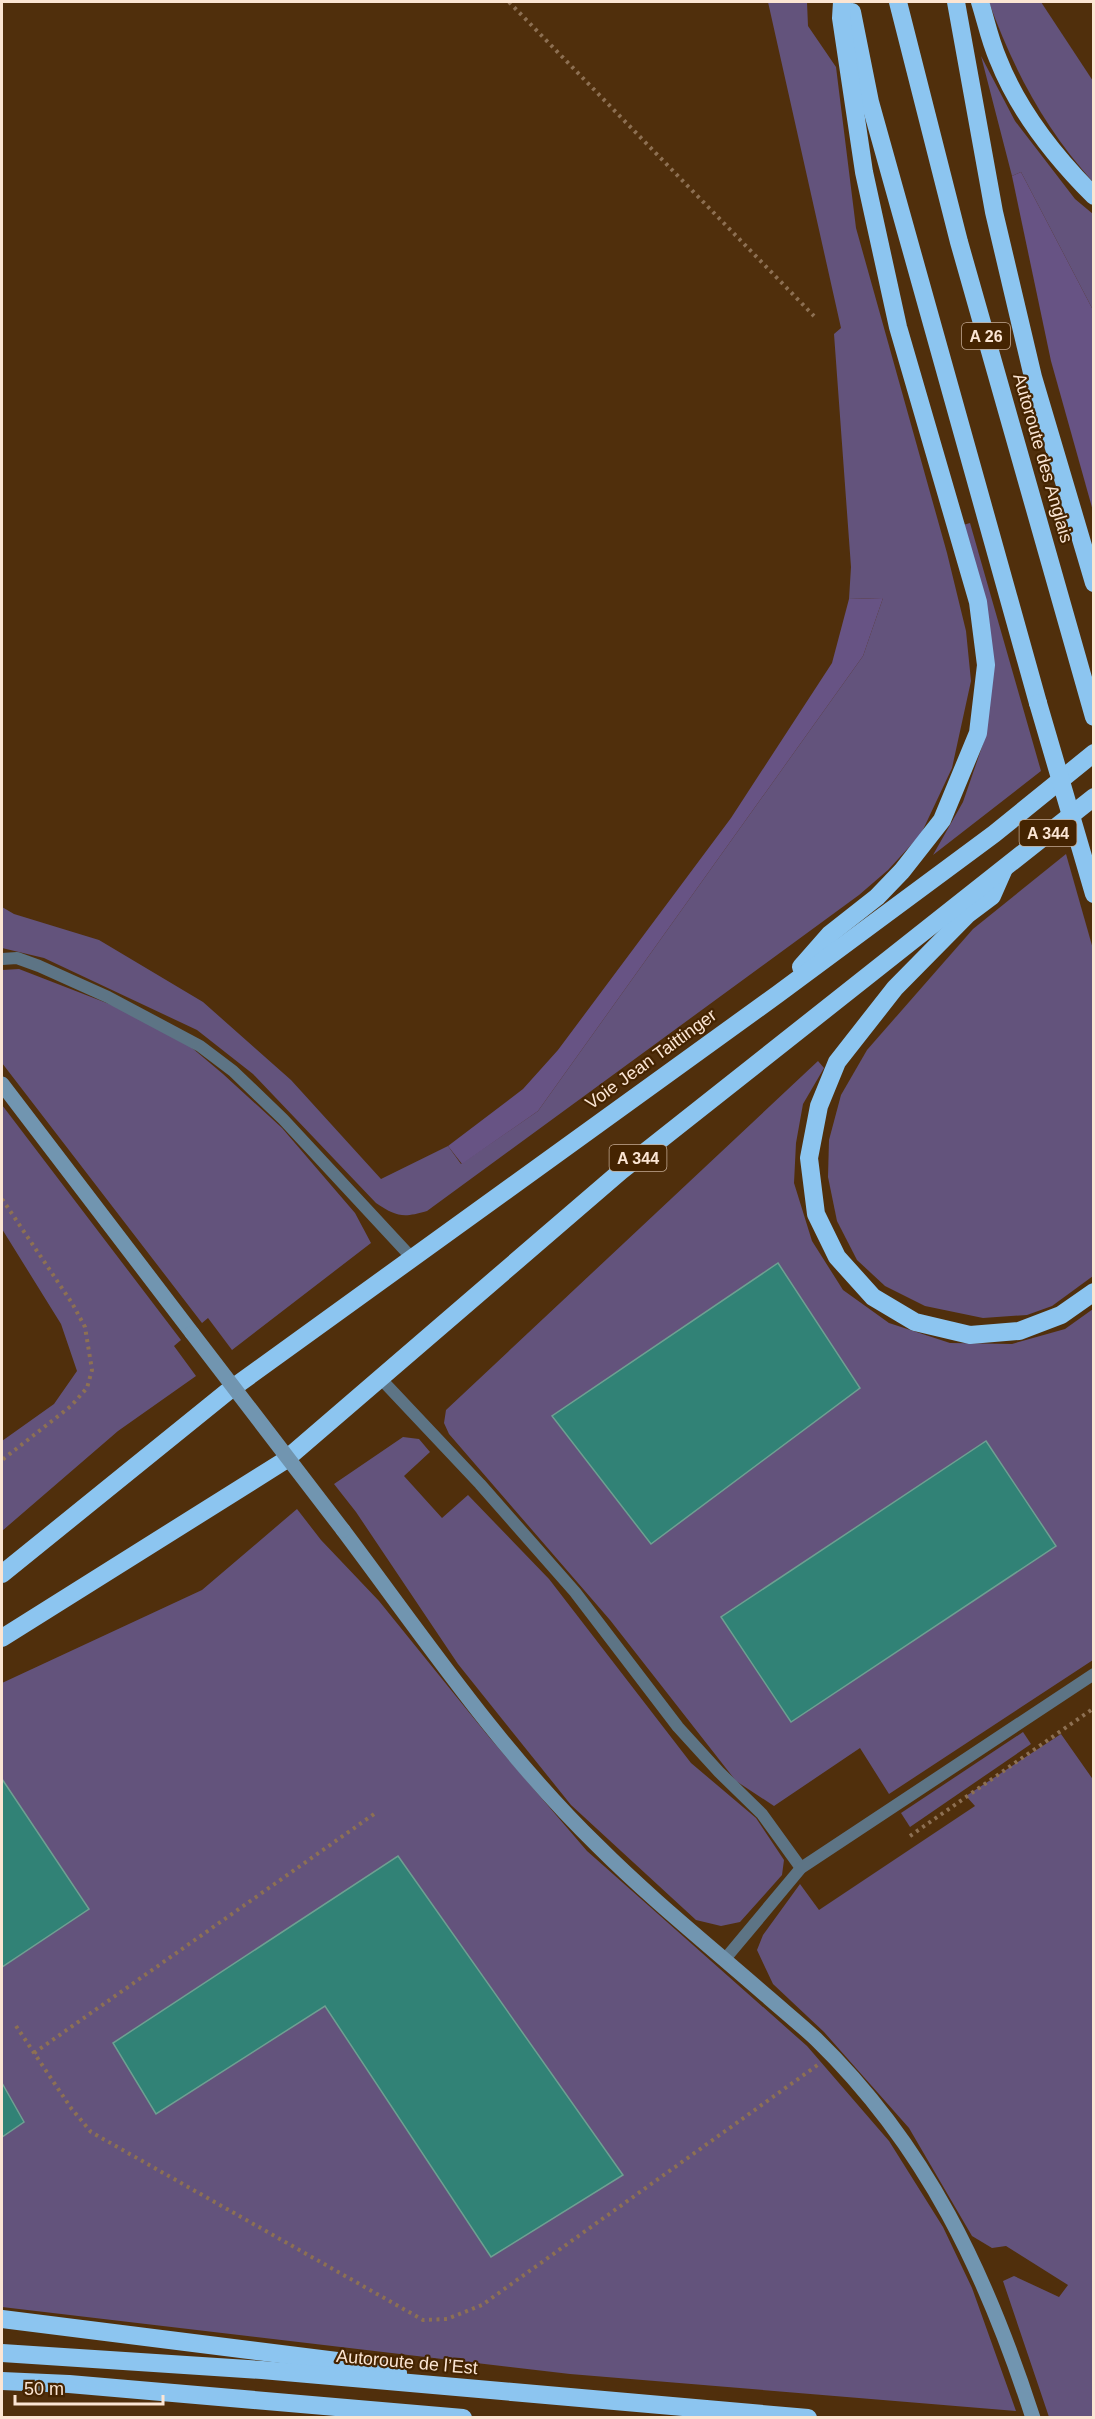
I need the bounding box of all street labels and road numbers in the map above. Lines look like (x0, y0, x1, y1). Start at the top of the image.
road number: A 26 (962, 323, 1010, 349)
street label: Autoroute des Anglais (1009, 371, 1077, 545)
road number: A 344 (1020, 820, 1076, 846)
street label: Voie Jean Taittinger (582, 1005, 720, 1113)
road number: A 344 (610, 1145, 666, 1171)
street label: Autoroute de l’Est (335, 2346, 479, 2378)

